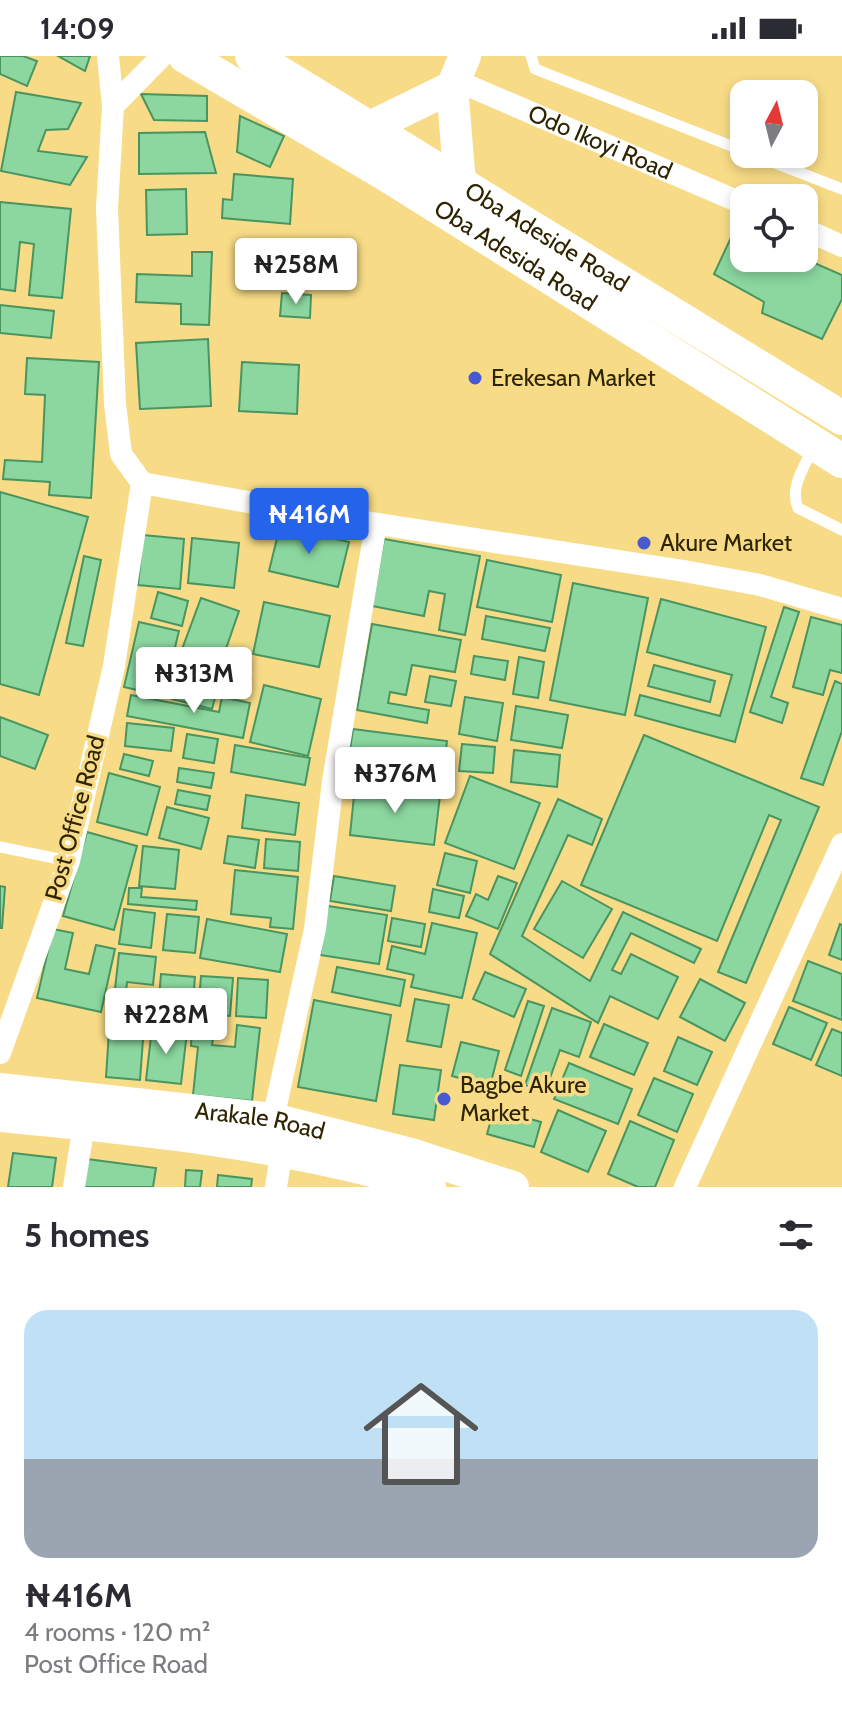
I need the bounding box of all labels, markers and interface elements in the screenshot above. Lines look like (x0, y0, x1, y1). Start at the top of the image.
text: 14:09 (40, 10, 114, 47)
north arrow (730, 80, 818, 168)
map controls (730, 80, 818, 272)
street label: Odo Ikoyi Road (524, 98, 677, 186)
street label: Oba Adeside Road (460, 175, 634, 298)
button: locate (730, 184, 818, 272)
street label: Oba Adesida Road (429, 193, 602, 317)
pin: ₦258M (240, 238, 352, 306)
text: ₦258M (253, 248, 339, 280)
place label: Erekesan Market (491, 363, 655, 392)
marker: Erekesan Market (466, 369, 484, 387)
pin: ₦416M (253, 488, 365, 556)
text: ₦416M (268, 498, 350, 530)
place label: Akure Market (660, 528, 792, 557)
marker: Akure Market (635, 534, 653, 552)
pin: ₦313M (138, 647, 250, 715)
text: ₦313M (154, 657, 234, 689)
street label: Post Office Road (39, 732, 111, 904)
pin: ₦376M (339, 747, 451, 815)
text: ₦376M (353, 757, 437, 789)
pin: ₦228M (110, 988, 222, 1056)
text: ₦228M (123, 998, 209, 1030)
place label: Bagbe Akure Market (460, 1070, 586, 1127)
marker: Bagbe Akure Market (435, 1090, 453, 1108)
street label: Arakale Road (194, 1096, 328, 1146)
icon: filters (774, 1213, 818, 1257)
text: 5 homes (24, 1214, 149, 1256)
icon: home (349, 1362, 493, 1506)
text: ₦416M (24, 1574, 132, 1616)
text: 4 rooms · 120 m² (24, 1616, 210, 1648)
text: Post Office Road (24, 1648, 208, 1680)

